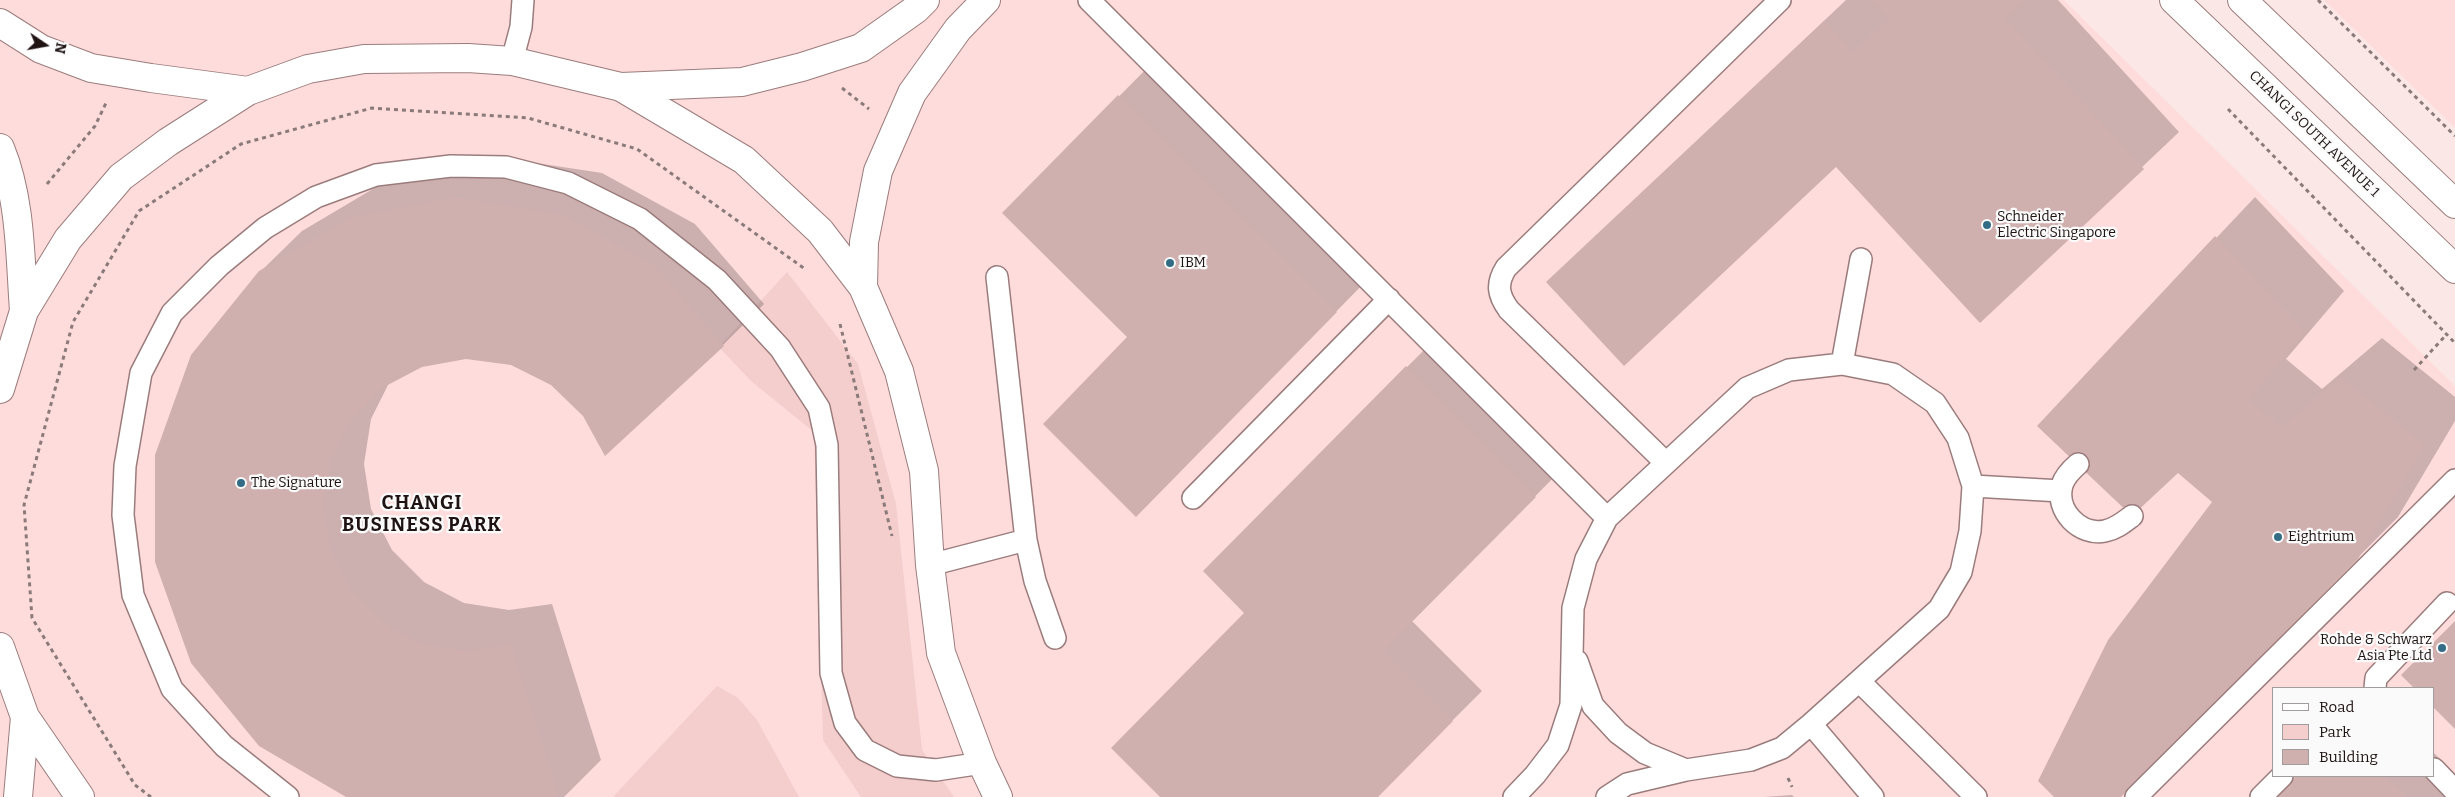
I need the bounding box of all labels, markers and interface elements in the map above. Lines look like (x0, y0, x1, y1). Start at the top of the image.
north arrow (20, 20, 70, 70)
text: N (51, 41, 70, 55)
street label: CHANGI SOUTH AVENUE 1 (2245, 67, 2383, 201)
place label: Schneider Electric Singapore (1997, 209, 2116, 242)
marker: Schneider Electric Singapore (1981, 219, 1993, 231)
place label: IBM (1180, 255, 1206, 271)
marker: IBM (1164, 257, 1176, 269)
place label: The Signature (251, 475, 342, 491)
marker: The Signature (235, 477, 247, 489)
district label: CHANGI BUSINESS PARK (340, 493, 504, 537)
place label: Eightrium (2288, 529, 2354, 545)
marker: Eightrium (2272, 531, 2284, 543)
place label: Rohde & Schwarz Asia Pte Ltd (2320, 632, 2432, 664)
marker: Rohde & Schwarz Asia Pte Ltd (2436, 642, 2448, 654)
legend (2272, 687, 2435, 777)
text: Road (2319, 698, 2354, 716)
text: Park (2319, 723, 2351, 741)
text: Building (2319, 748, 2378, 766)

